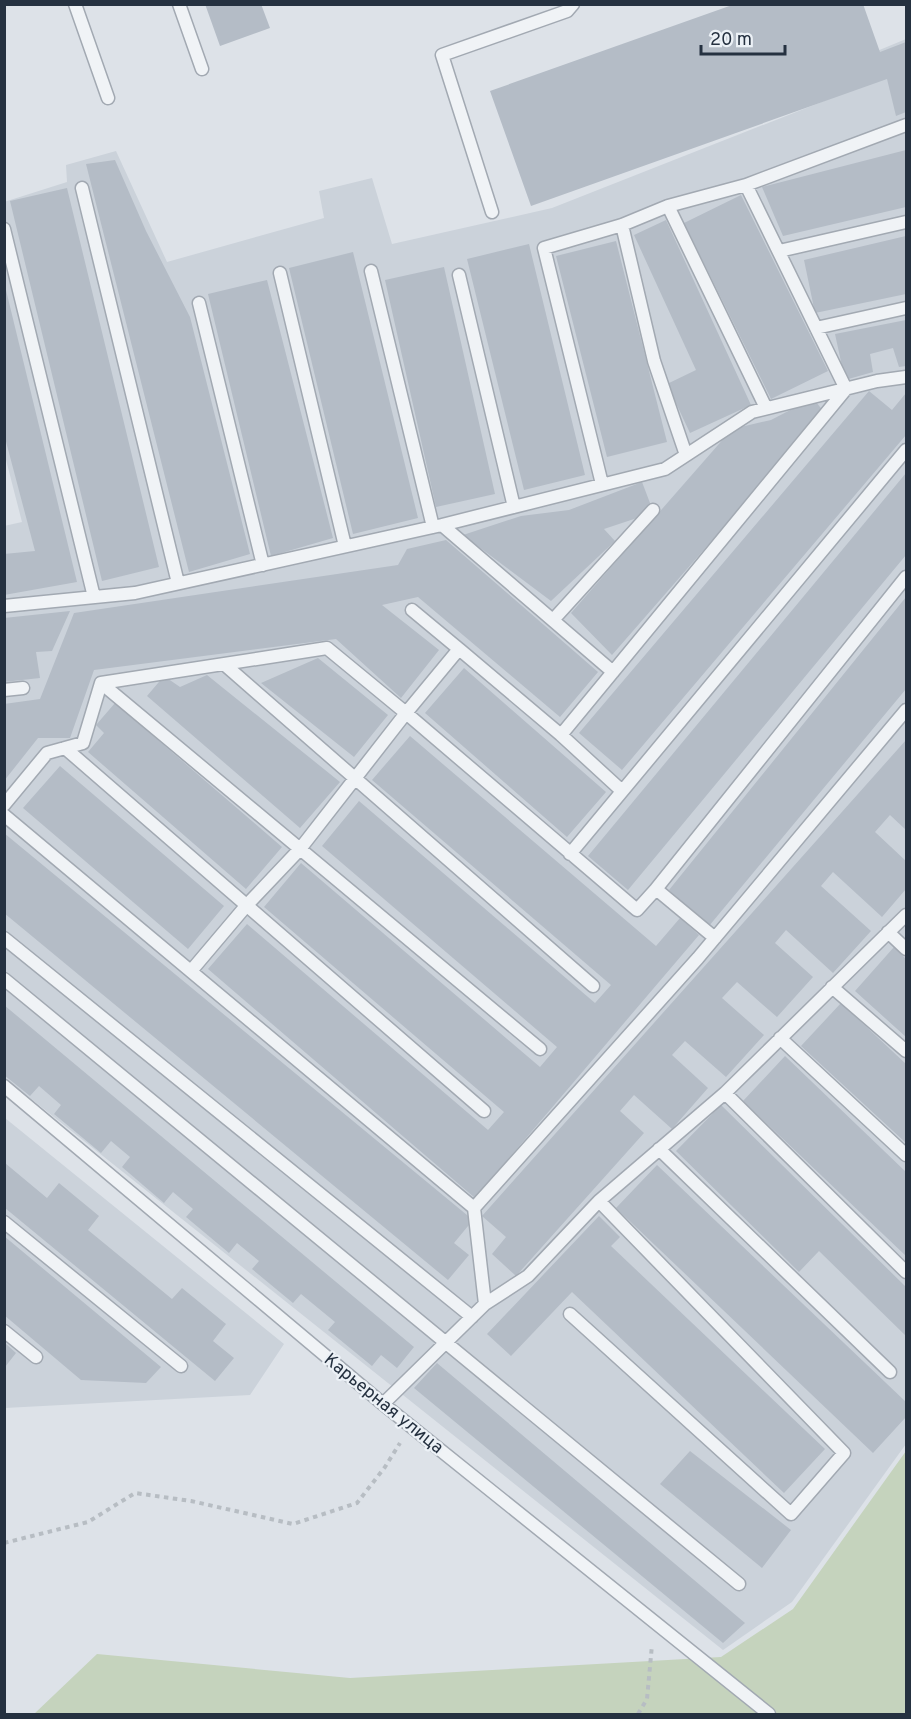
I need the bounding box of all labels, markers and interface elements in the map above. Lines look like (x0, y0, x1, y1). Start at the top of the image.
scale bar (701, 18, 785, 56)
text: 20 m (710, 29, 752, 52)
street label: Карьерная улица (318, 1349, 448, 1460)

